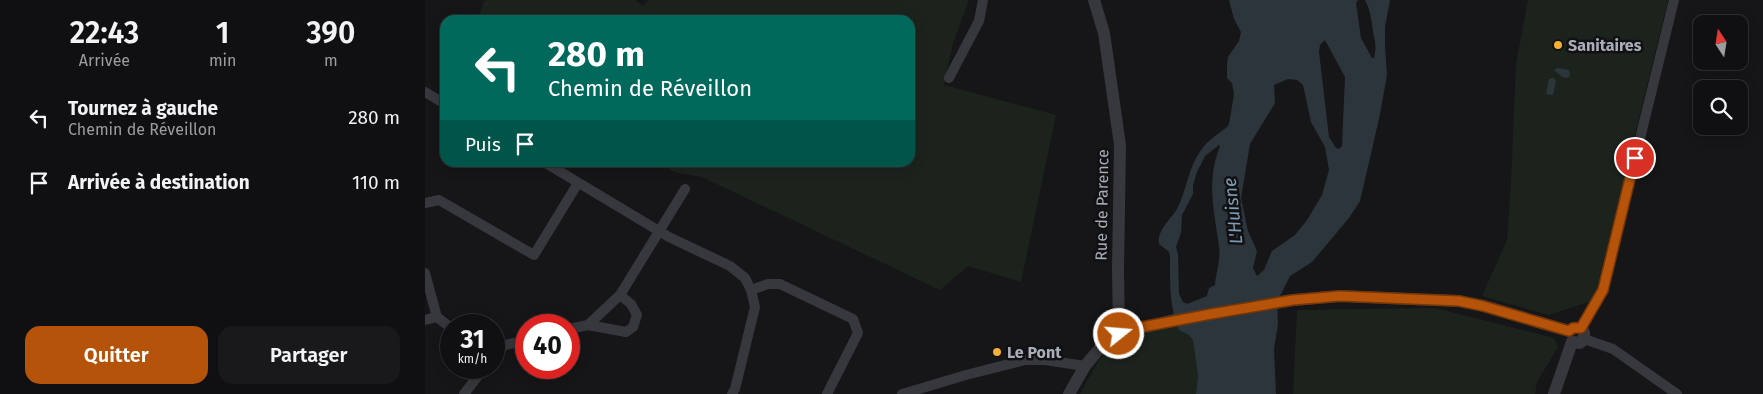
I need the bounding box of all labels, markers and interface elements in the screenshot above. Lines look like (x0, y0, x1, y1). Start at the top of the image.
text: 22:43 (70, 15, 139, 51)
text: 1 (216, 15, 230, 51)
text: 390 (306, 15, 355, 51)
north arrow (1693, 15, 1747, 70)
map controls (1693, 15, 1748, 135)
text: 280 m (548, 33, 645, 75)
icon: left (465, 35, 530, 100)
place label: Sanitaires (1568, 36, 1642, 55)
marker: Sanitaires (1552, 39, 1564, 51)
text: Arrivée (79, 51, 130, 70)
text: min (209, 51, 237, 70)
text: m (324, 51, 338, 70)
text: Chemin de Réveillon (548, 75, 752, 102)
button: search (1693, 80, 1748, 135)
text: Tournez à gauche (68, 97, 218, 120)
icon: left (25, 104, 53, 132)
text: 280 m (348, 106, 400, 129)
text: Chemin de Réveillon (68, 120, 216, 139)
icon: arrive (511, 130, 539, 158)
text: Puis (465, 133, 501, 156)
pin (1614, 137, 1656, 179)
icon: arrive (1621, 144, 1649, 172)
street label: Rue de Parence (1092, 149, 1112, 261)
icon: arrive (25, 169, 53, 197)
text: Arrivée à destination (68, 171, 250, 194)
text: 110 m (352, 171, 400, 194)
water label: L'Huisne (1219, 177, 1247, 245)
position arrow (1092, 307, 1144, 359)
speed limit sign: 40 (515, 314, 580, 379)
text: 31 (460, 325, 485, 355)
button: Quitter (25, 326, 208, 384)
button: Partager (218, 326, 400, 384)
place label: Le Pont (1007, 343, 1062, 362)
marker: Le Pont (991, 346, 1003, 358)
text: km/h (458, 352, 487, 366)

